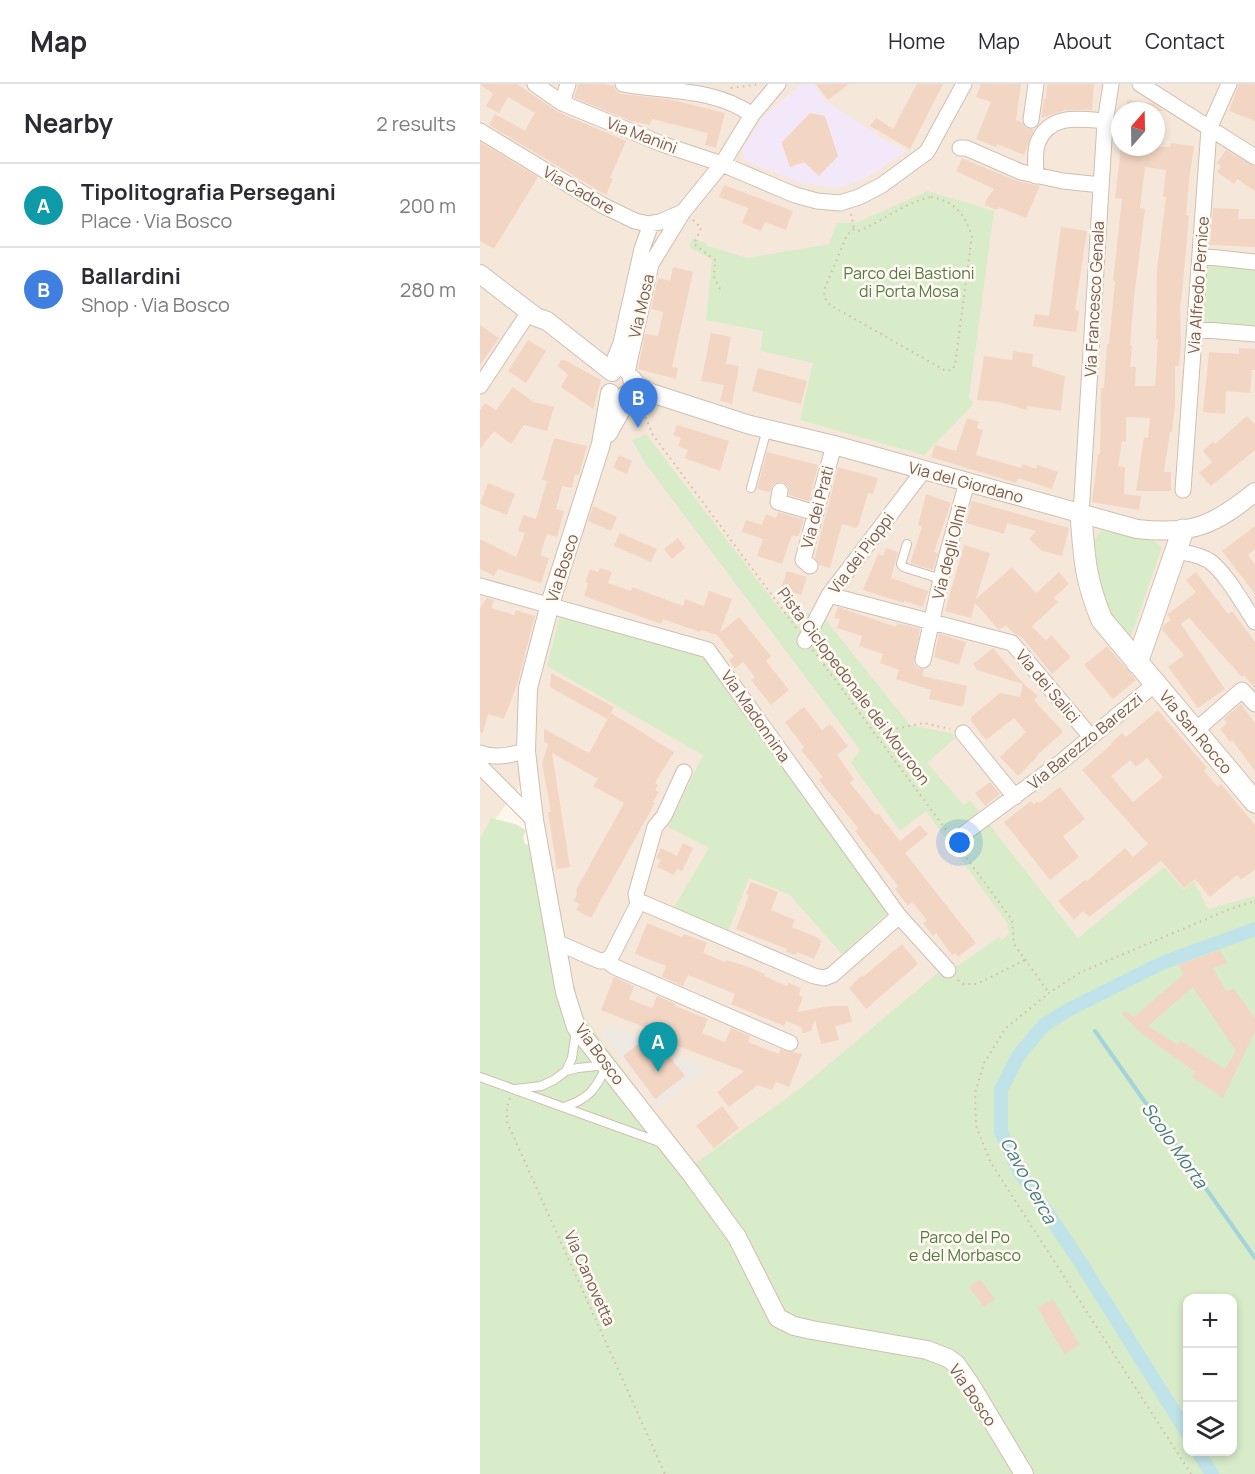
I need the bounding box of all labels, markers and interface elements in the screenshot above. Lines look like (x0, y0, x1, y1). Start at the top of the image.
text: Map (30, 22, 87, 60)
text: Home (888, 27, 945, 55)
text: Map (978, 27, 1020, 55)
text: About (1053, 27, 1112, 55)
text: Contact (1145, 27, 1225, 55)
north arrow (1111, 102, 1165, 156)
text: Nearby (24, 105, 113, 141)
text: 2 results (376, 110, 456, 137)
street label: Via Manini (604, 111, 680, 159)
street label: Via Cadore (539, 161, 619, 219)
text: Tipolitografia Persegani (81, 177, 336, 207)
text: A (37, 192, 50, 219)
text: 200 m (399, 192, 456, 219)
text: Place · Via Bosco (81, 207, 232, 234)
street label: Via Alfredo Pernice (1182, 216, 1214, 354)
street label: Via Francesco Genala (1079, 220, 1109, 378)
text: Ballardini (81, 261, 181, 291)
park label: Parco dei Bastioni di Porta Mosa (844, 262, 974, 302)
street label: Via Mosa (623, 272, 659, 340)
text: B (37, 276, 50, 303)
text: 280 m (400, 276, 456, 303)
text: Shop · Via Bosco (81, 291, 230, 318)
pin: B (618, 378, 658, 428)
street label: Via del Giordano (906, 456, 1026, 508)
street label: Via dei Prati (795, 463, 839, 551)
street label: Via degli Olmi (927, 502, 971, 602)
street label: Via dei Pioppi (823, 508, 899, 598)
street label: Via Bosco (541, 531, 583, 605)
street label: Pista Ciclopedonale dei Mouroon (772, 583, 936, 789)
street label: Via dei Salici (1011, 645, 1085, 727)
street label: Via Madonnina (716, 666, 796, 766)
street label: Via San Rocco (1155, 686, 1237, 778)
street label: Via Barezzo Barezzi (1023, 688, 1147, 794)
your location (945, 828, 974, 857)
street label: Via Bosco (570, 1019, 630, 1089)
pin: A (638, 1022, 678, 1072)
water label: Scolo Morta (1137, 1097, 1214, 1193)
water label: Cavo Cerca (995, 1133, 1063, 1228)
park label: Parco del Po e del Morbasco (909, 1226, 1021, 1266)
street label: Via Canovetta (559, 1227, 621, 1329)
map controls (1183, 1294, 1237, 1456)
button: + (1183, 1294, 1237, 1348)
button: − (1183, 1348, 1237, 1402)
street label: Via Bosco (944, 1359, 1002, 1431)
button: layers (1183, 1402, 1237, 1456)

